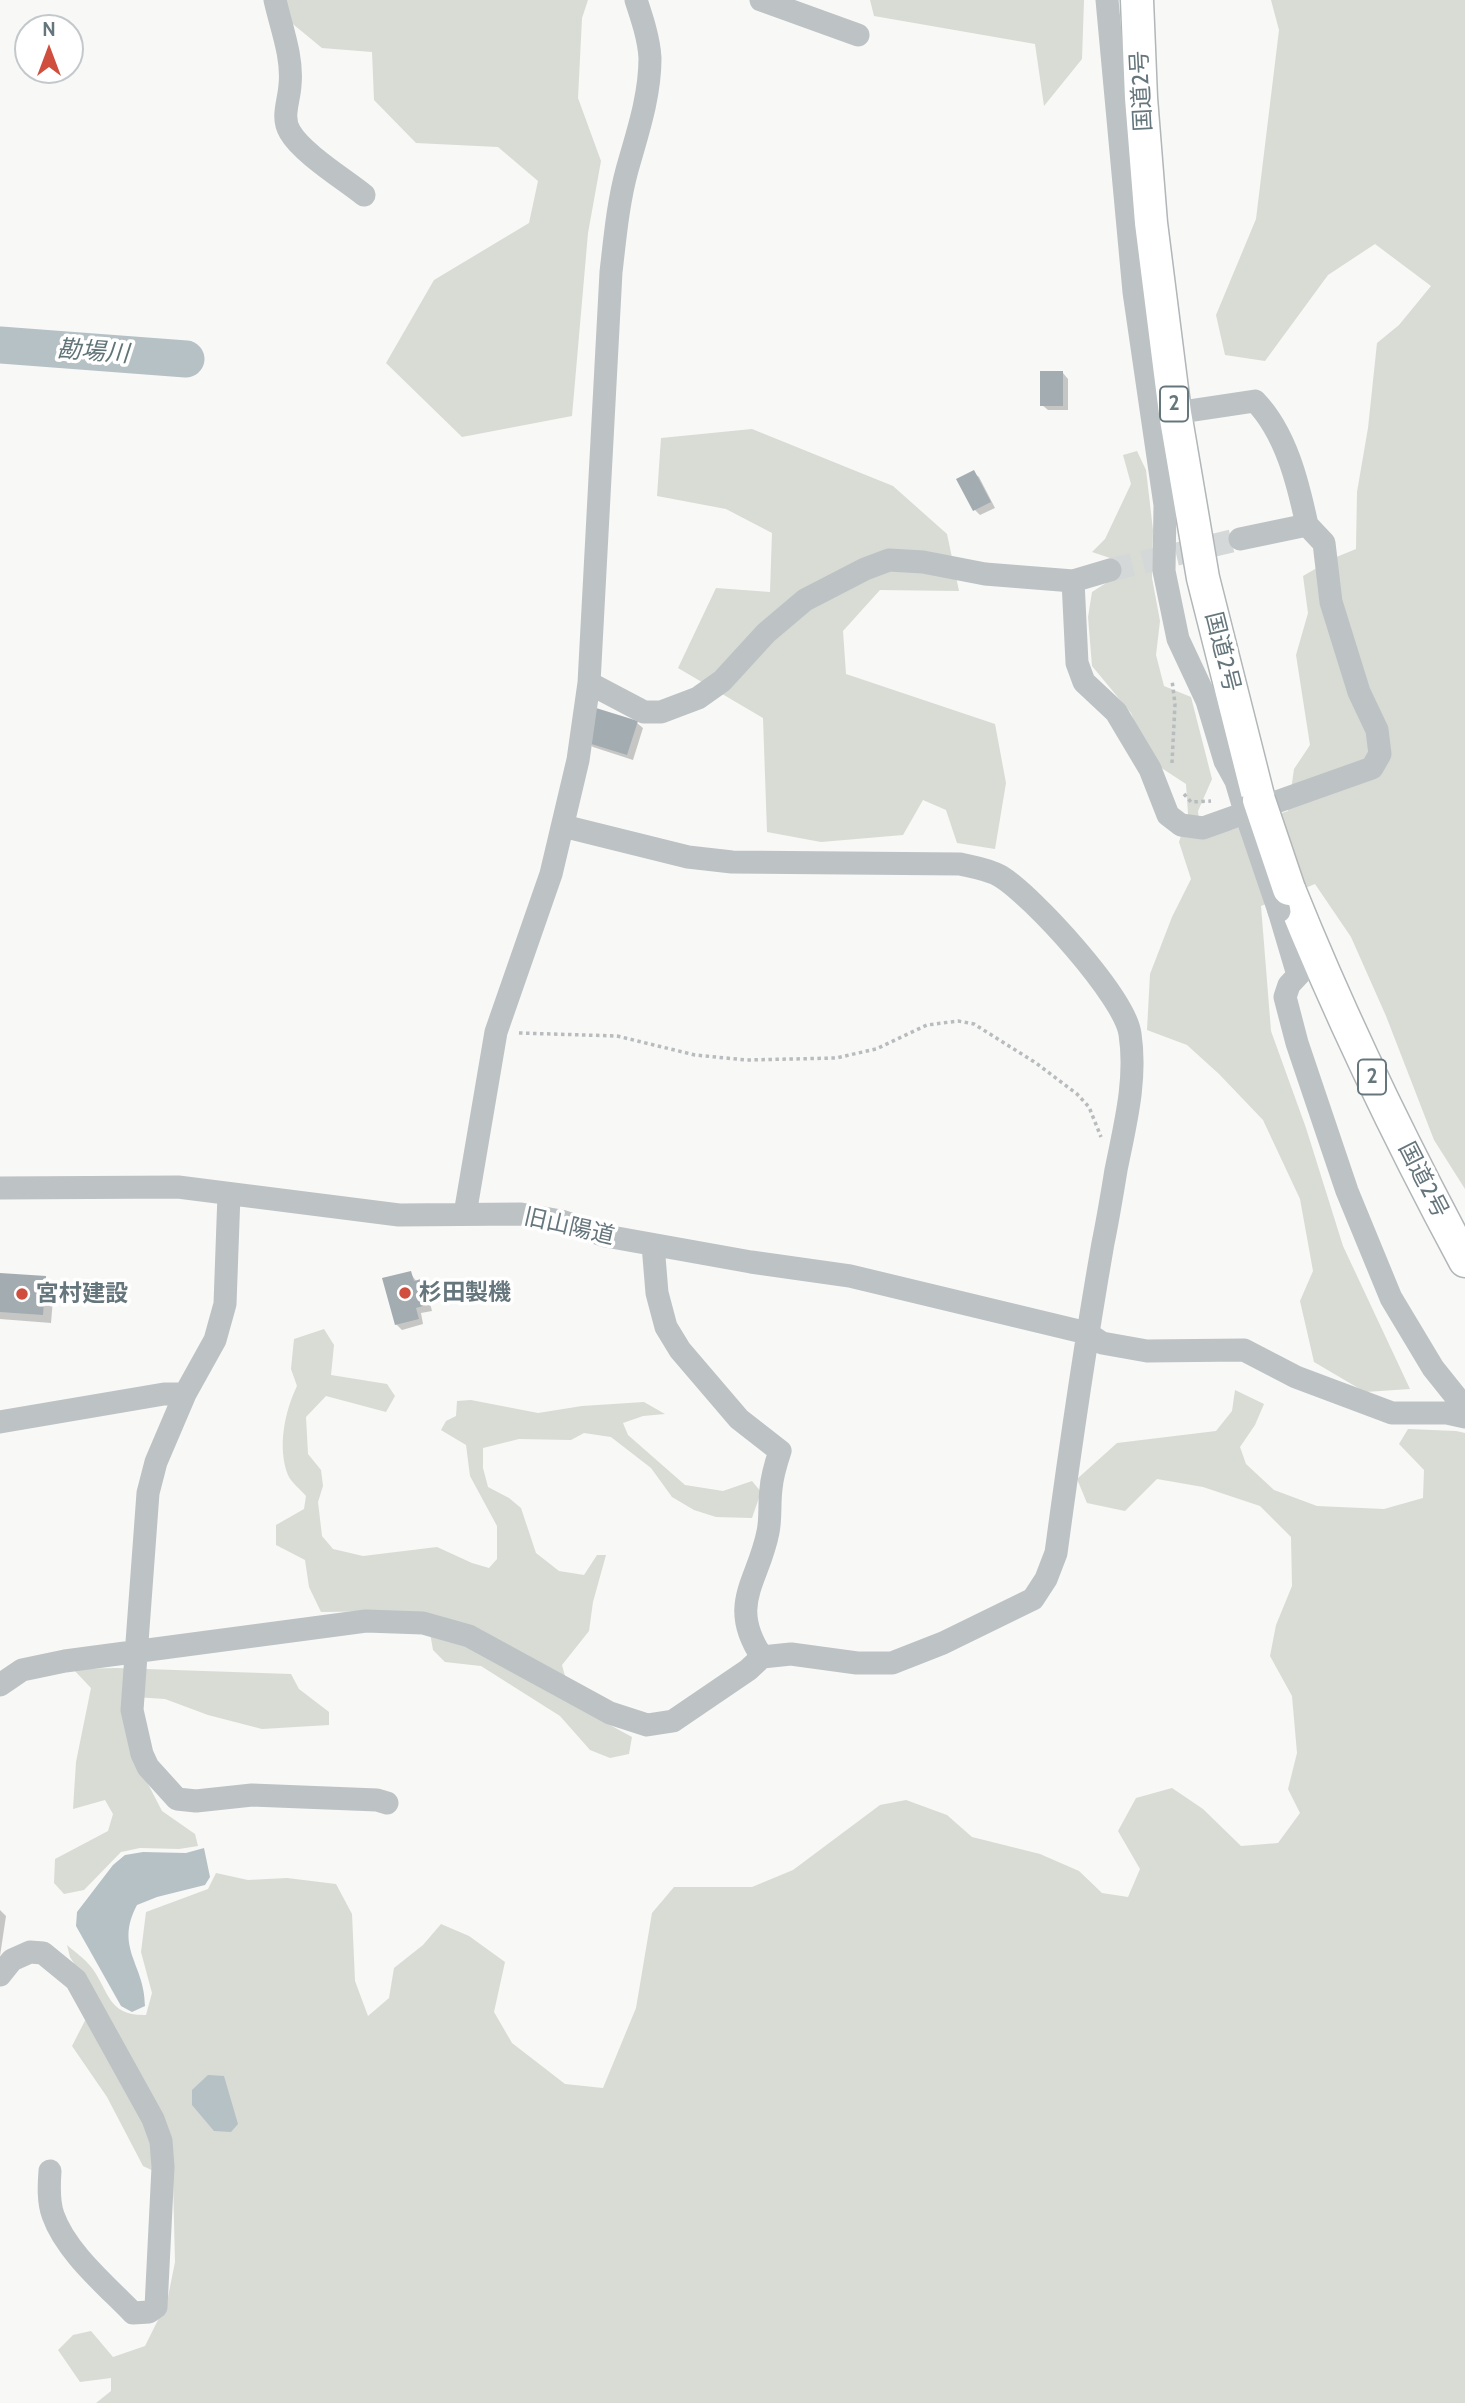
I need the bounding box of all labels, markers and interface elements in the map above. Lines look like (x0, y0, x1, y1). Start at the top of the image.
north arrow (14, 14, 84, 84)
text: N (42, 18, 56, 41)
street label: 国道2号 (1126, 50, 1158, 132)
water label: 勘場川 (56, 335, 130, 369)
road number: 2 (1160, 386, 1188, 422)
street label: 国道2号 (1199, 609, 1245, 695)
road number: 2 (1358, 1060, 1386, 1094)
street label: 国道2号 (1392, 1138, 1454, 1222)
street label: 旧山陽道 (521, 1203, 617, 1251)
place label: 杉田製機 (419, 1279, 511, 1307)
place label: 宮村建設 (36, 1280, 128, 1308)
marker: 杉田製機 (397, 1285, 413, 1301)
marker: 宮村建設 (14, 1286, 30, 1302)

